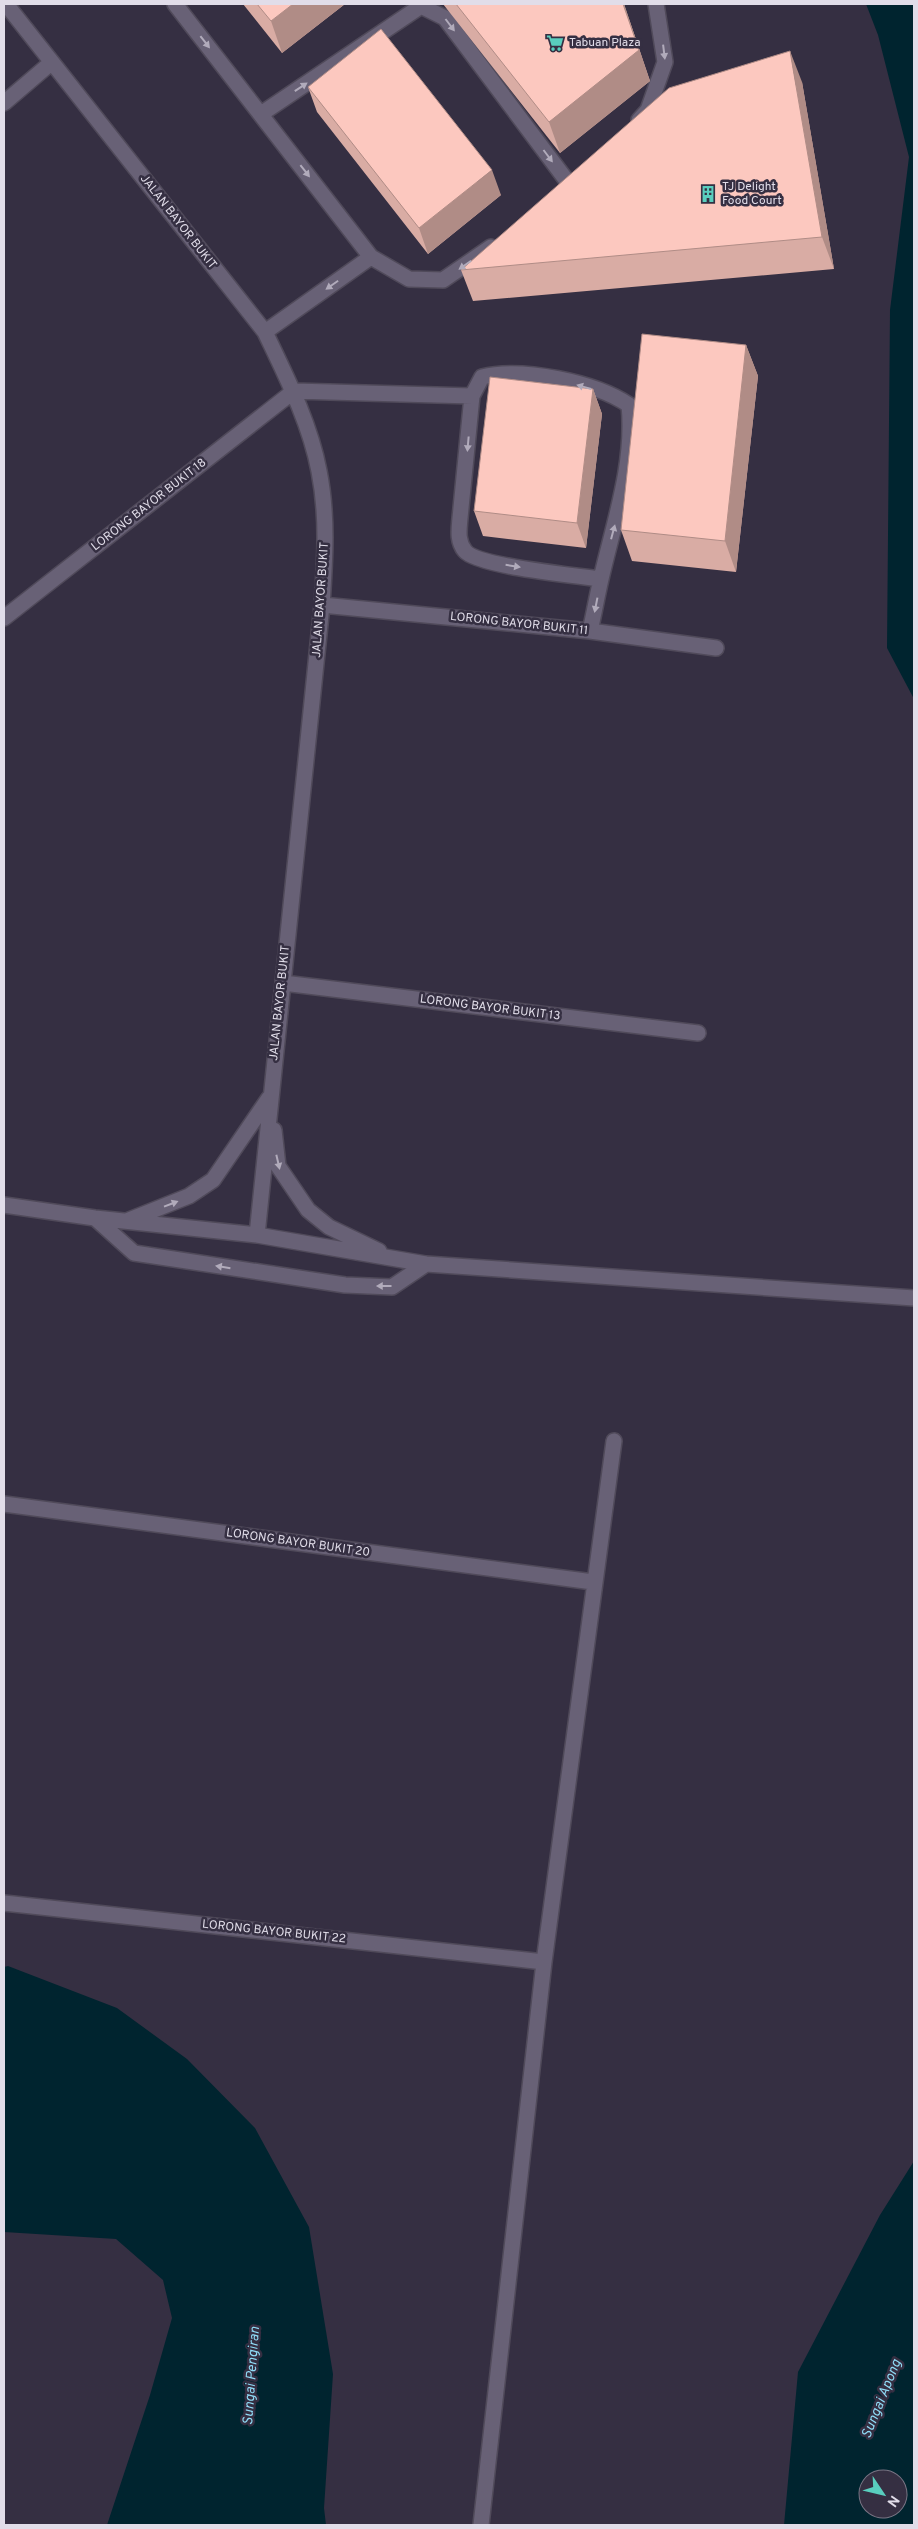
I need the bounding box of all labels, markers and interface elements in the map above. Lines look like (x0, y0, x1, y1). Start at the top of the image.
one-way arrow (445, 18, 455, 32)
supermarket icon: Tabuan Plaza (545, 33, 565, 53)
one-way arrow (200, 35, 210, 49)
place label: Tabuan Plaza (569, 35, 641, 51)
one-way arrow (660, 44, 668, 60)
one-way arrow (294, 82, 308, 92)
one-way arrow (542, 149, 553, 162)
one-way arrow (299, 164, 310, 177)
street label: JALAN BAYOR BUKIT (136, 171, 220, 273)
place label: TJ Delight Food Court (722, 179, 782, 209)
building icon: TJ Delight Food Court (698, 184, 718, 204)
one-way arrow (458, 260, 472, 270)
one-way arrow (325, 280, 338, 290)
one-way arrow (577, 382, 592, 390)
one-way arrow (464, 437, 472, 453)
street label: LORONG BAYOR BUKIT 18 (88, 455, 210, 555)
one-way arrow (609, 525, 617, 540)
street label: JALAN BAYOR BUKIT (309, 542, 333, 658)
one-way arrow (505, 562, 521, 570)
one-way arrow (591, 598, 599, 614)
street label: LORONG BAYOR BUKIT 11 (449, 609, 589, 639)
street label: JALAN BAYOR BUKIT (266, 944, 294, 1062)
street label: LORONG BAYOR BUKIT 13 (419, 991, 561, 1025)
one-way arrow (274, 1154, 282, 1169)
one-way arrow (164, 1199, 178, 1207)
one-way arrow (215, 1262, 231, 1270)
one-way arrow (376, 1282, 392, 1290)
street label: LORONG BAYOR BUKIT 20 (225, 1525, 371, 1561)
street label: LORONG BAYOR BUKIT 22 (201, 1916, 347, 1948)
water label: Sungai Pengiran (240, 2326, 264, 2426)
water label: Sungai Apong (858, 2357, 906, 2441)
north arrow (858, 2469, 908, 2519)
text: N (883, 2492, 902, 2510)

